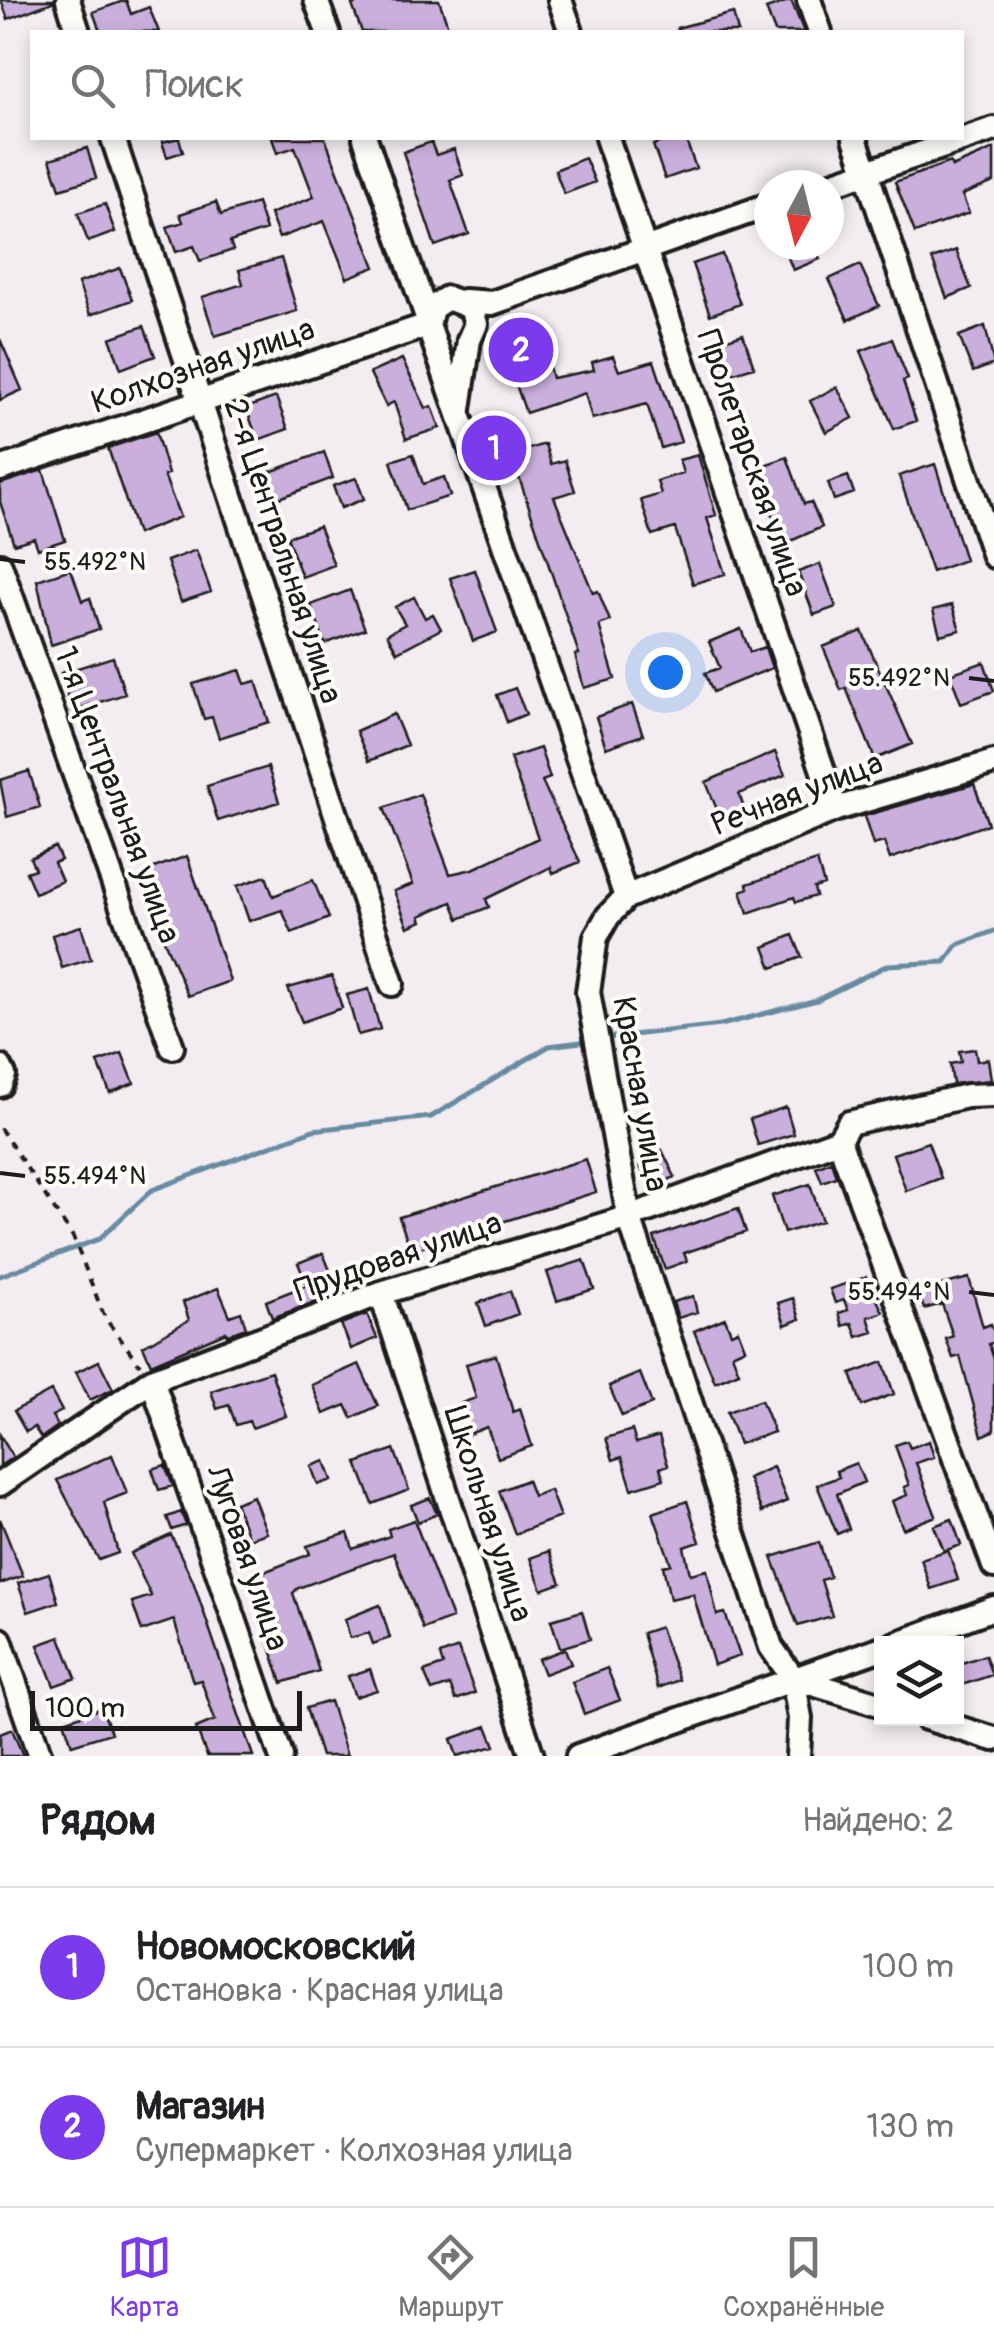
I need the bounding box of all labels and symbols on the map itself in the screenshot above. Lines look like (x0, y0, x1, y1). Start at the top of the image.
north arrow (754, 170, 844, 260)
street label: Колхозная улица (86, 309, 320, 423)
pin: 2 (488, 312, 554, 388)
street label: Пролетарская улица (688, 324, 816, 602)
street label: 2-я Центральная улица (215, 394, 351, 708)
pin: 1 (462, 410, 526, 486)
text: 55.492°N (44, 547, 146, 578)
street label: 1-я Центральная улица (45, 641, 189, 949)
your location (640, 647, 691, 698)
text: 55.492°N (848, 663, 950, 694)
street label: Речная улица (706, 743, 888, 845)
street label: Красная улица (603, 993, 677, 1195)
text: 55.494°N (44, 1161, 146, 1192)
street label: Прудовая улица (289, 1203, 507, 1311)
text: 55.494°N (848, 1277, 950, 1308)
street label: Школьная улица (434, 1401, 542, 1627)
street label: Луговая улица (196, 1459, 297, 1656)
scale bar (30, 1686, 302, 1730)

